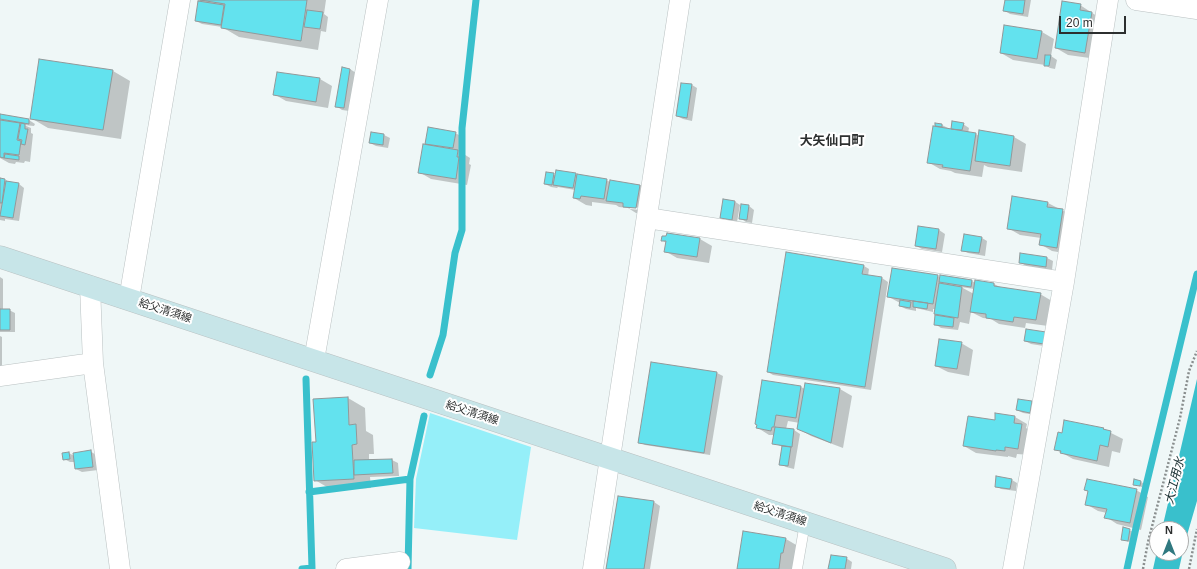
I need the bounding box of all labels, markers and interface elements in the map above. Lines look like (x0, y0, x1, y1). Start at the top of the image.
scale bar (1061, 8, 1128, 34)
text: 20 m (1066, 16, 1093, 30)
district label: 大矢仙口町 (800, 133, 864, 149)
street label: 給父清須線 (137, 296, 193, 326)
street label: 給父清須線 (444, 398, 500, 428)
water label: 大江用水 (1162, 456, 1188, 506)
street label: 給父清須線 (752, 499, 808, 529)
north arrow (1149, 521, 1189, 561)
text: N (1165, 524, 1173, 536)

